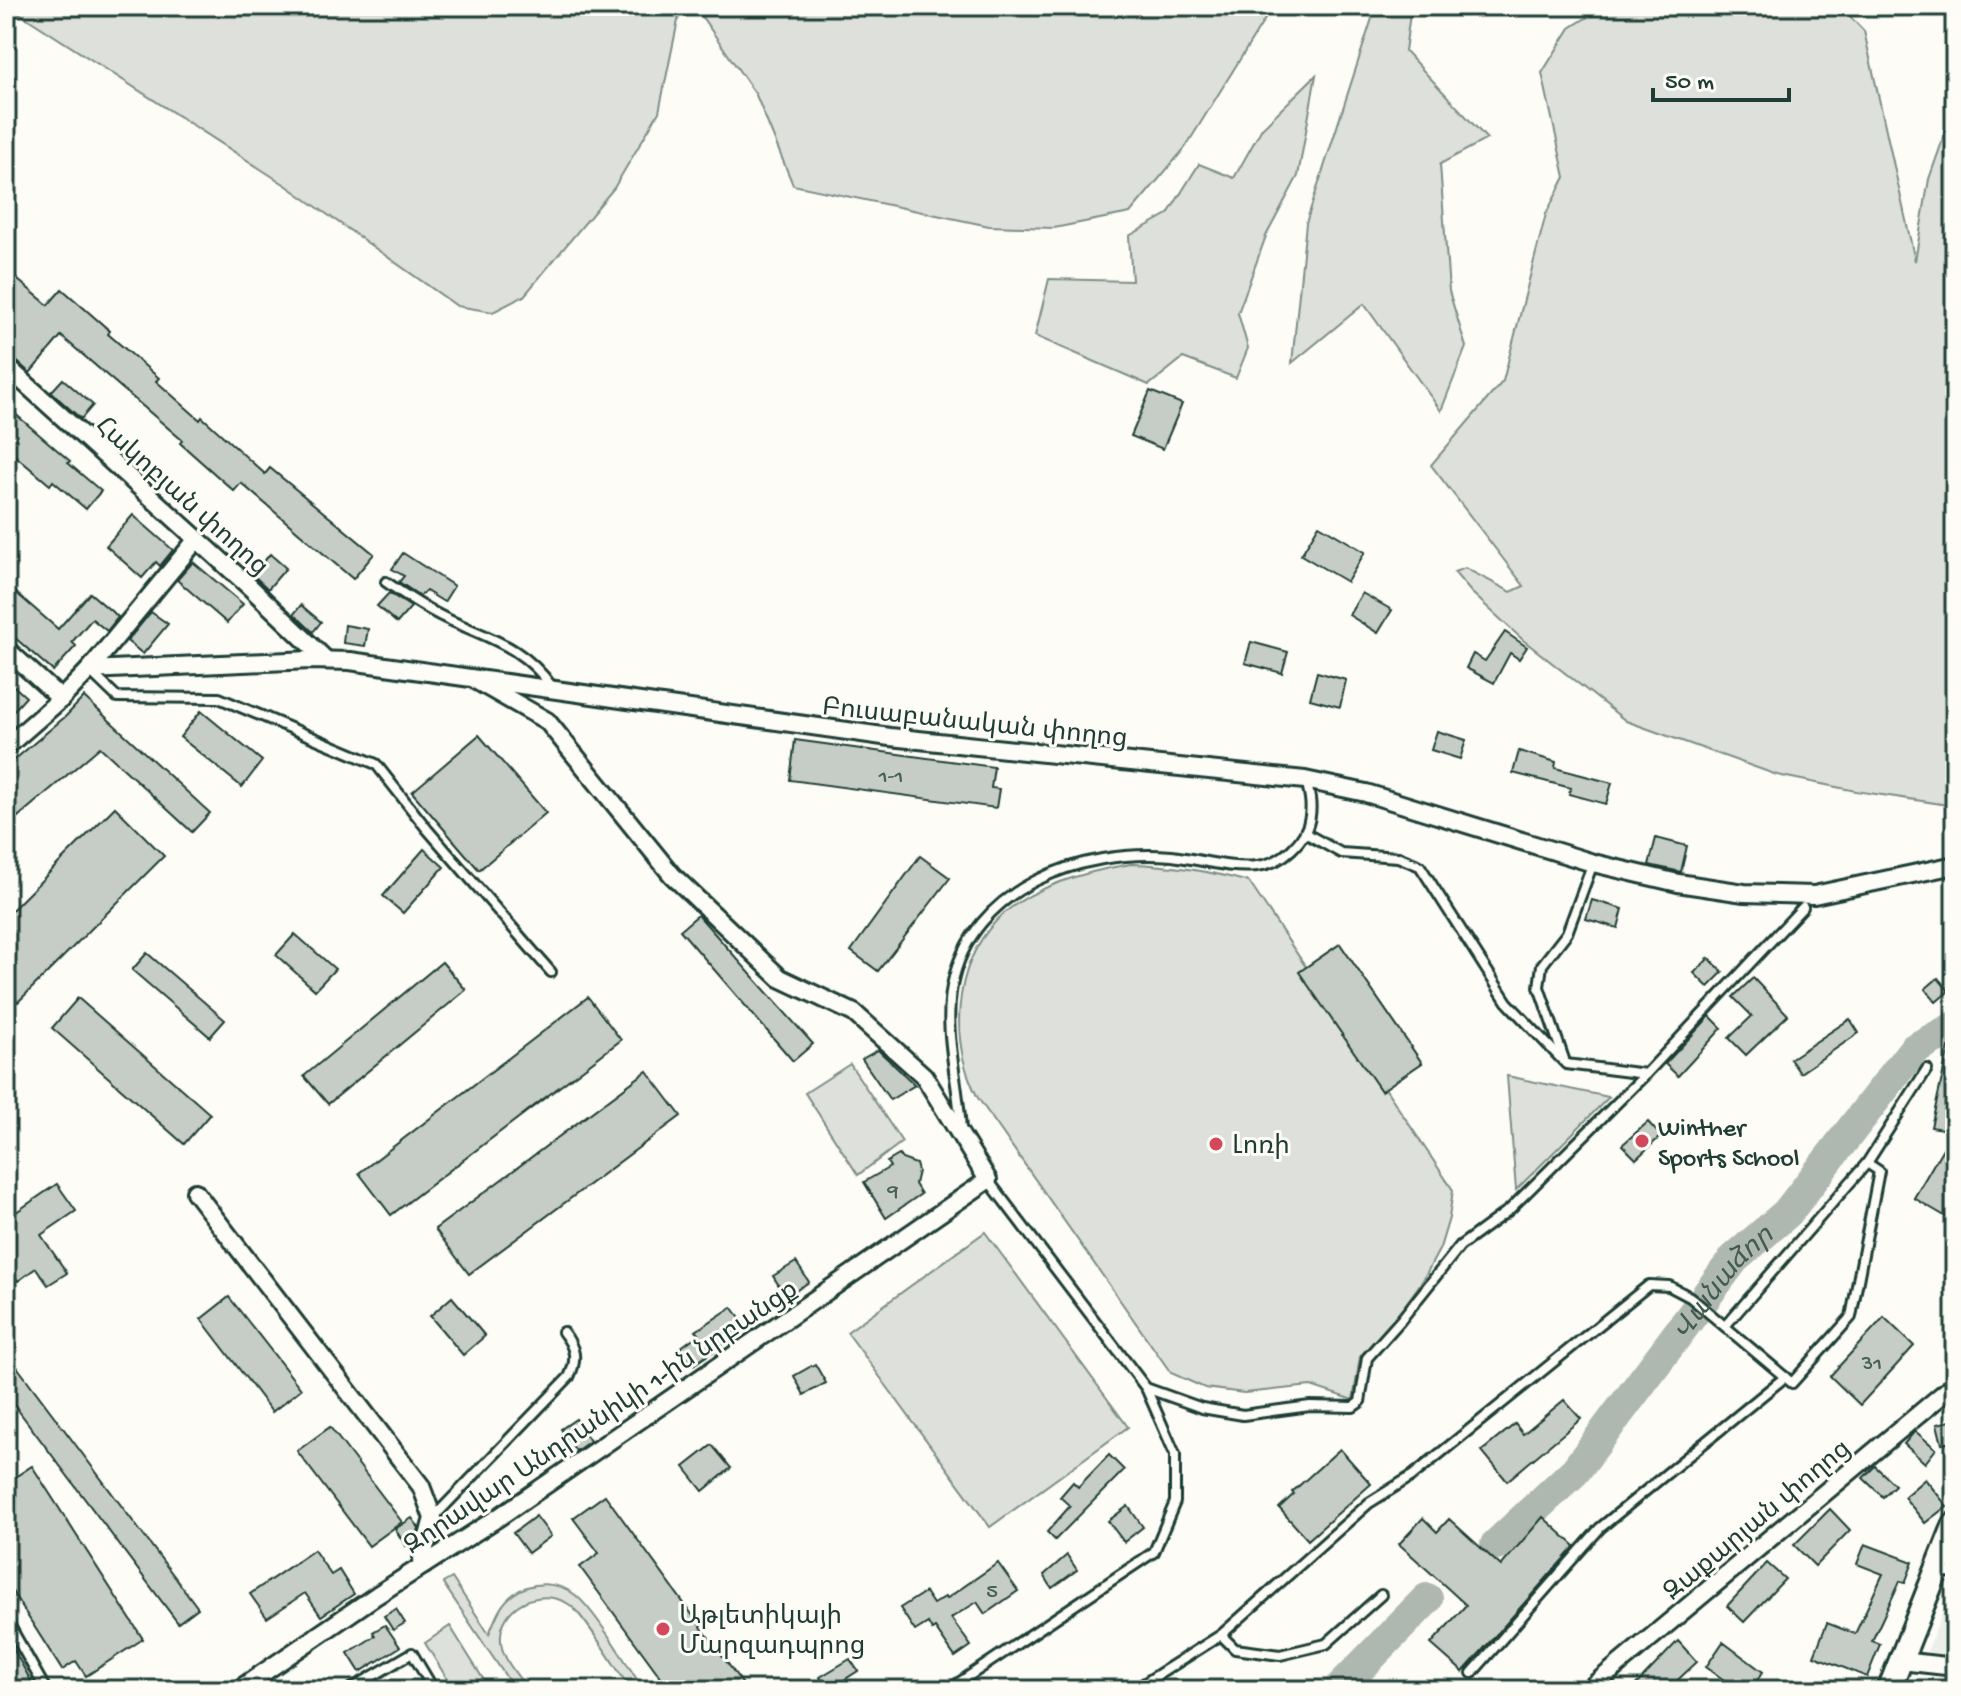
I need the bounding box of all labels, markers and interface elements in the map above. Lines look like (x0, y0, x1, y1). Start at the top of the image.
scale bar (1653, 52, 1789, 102)
text: 50 m (1665, 69, 1714, 98)
street label: Հակոբյան փողոց (87, 412, 274, 584)
street label: Բուսաբանական փողոց (820, 693, 1129, 757)
house number: 1-1 (878, 765, 903, 791)
place label: Winther Sports School (1658, 1115, 1799, 1176)
marker: Winther Sports School (1633, 1132, 1651, 1150)
place label: Լոռի (1232, 1133, 1290, 1164)
marker: Լոռի (1207, 1135, 1225, 1153)
house number: 9 (886, 1180, 899, 1206)
water label: Վանաձոր (1667, 1220, 1783, 1348)
street label: Զորավար Անդրանիկի 1-ին նրբանցք (399, 1275, 805, 1564)
house number: 31 (1861, 1352, 1882, 1378)
street label: Զաքարյան փողոց (1658, 1434, 1859, 1610)
house number: 5 (986, 1580, 998, 1606)
place label: Աթլետիկայի Մարզադպրոց (679, 1603, 865, 1664)
marker: Աթլետիկայի Մարզադպրոց (654, 1620, 672, 1638)

